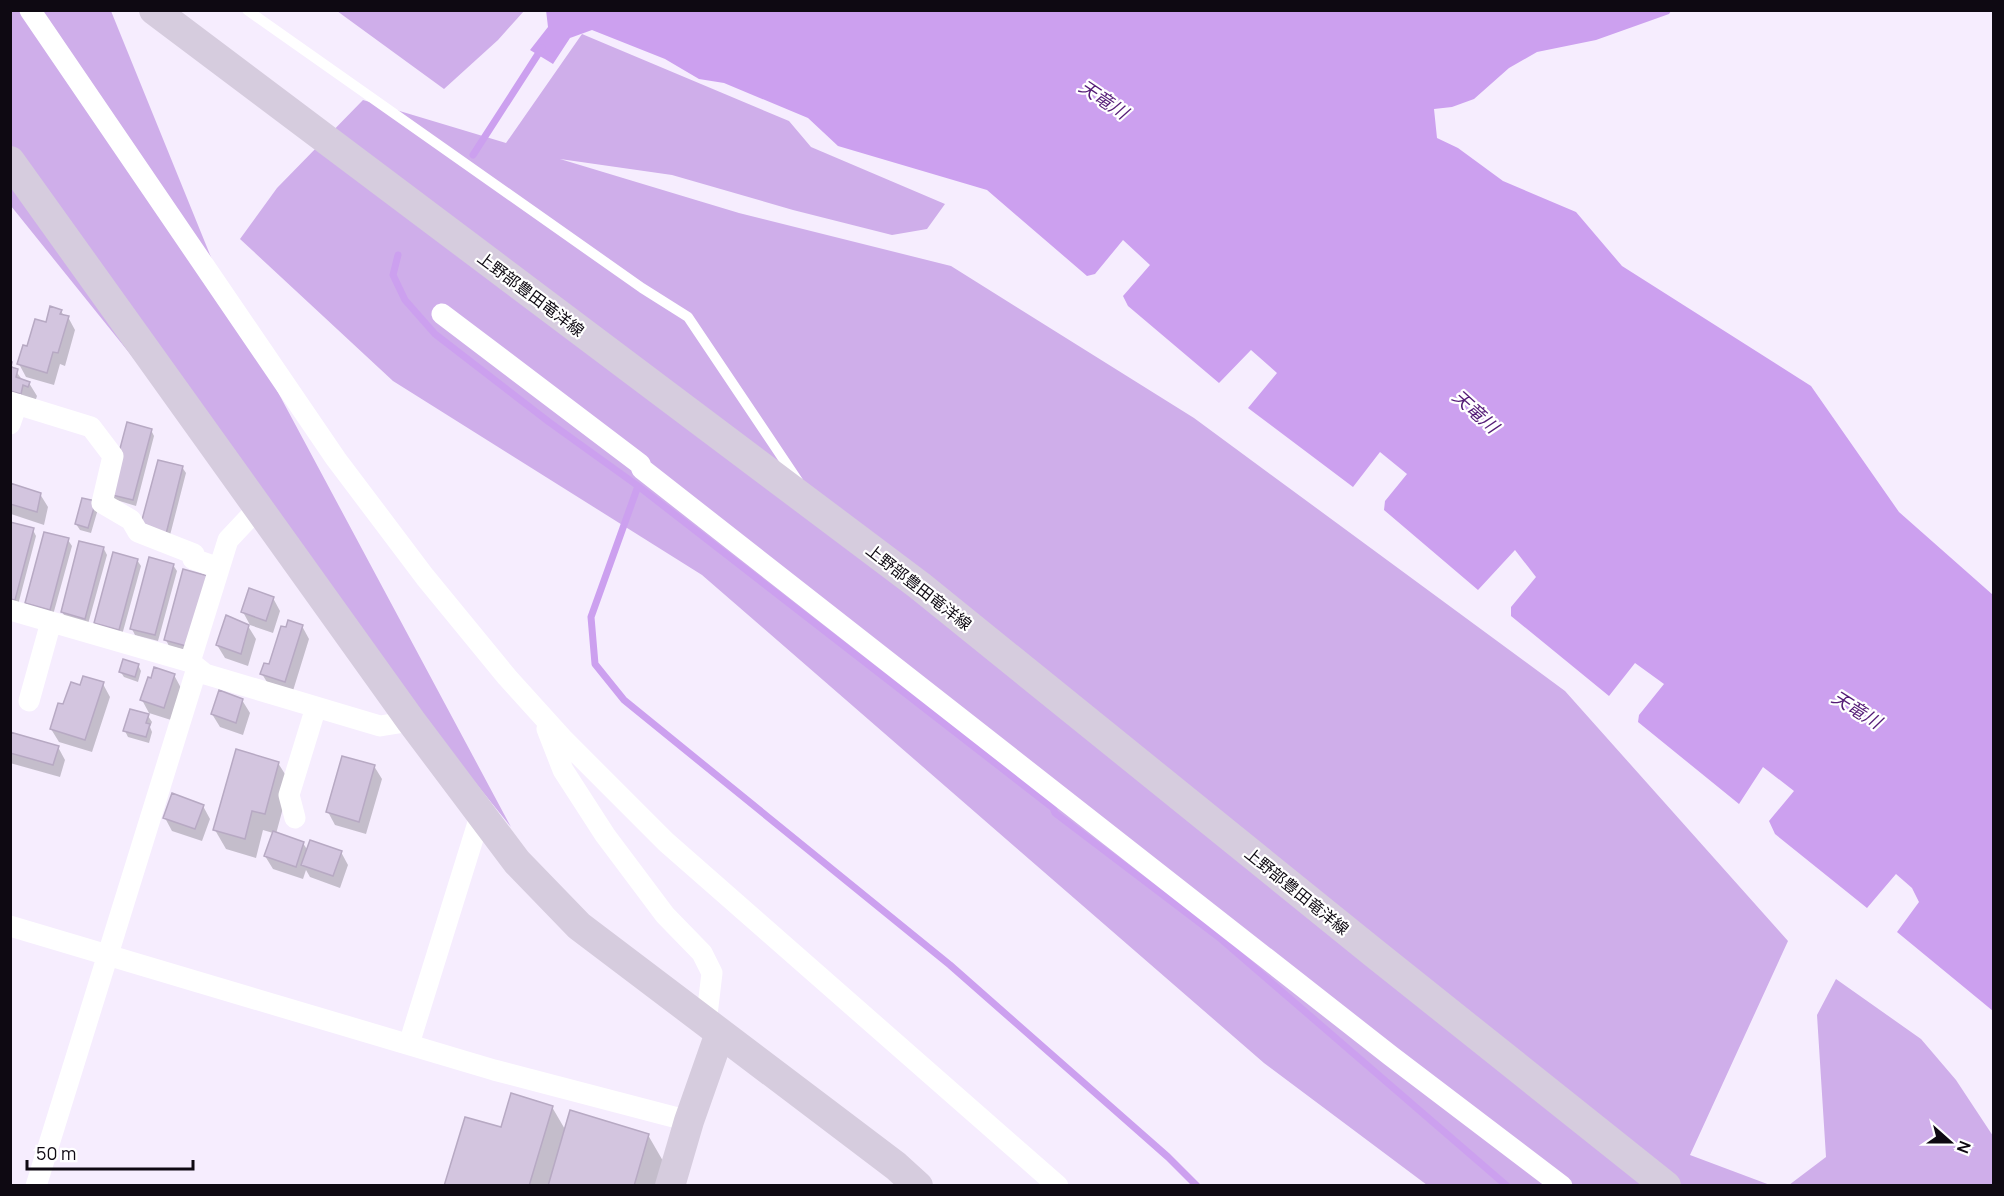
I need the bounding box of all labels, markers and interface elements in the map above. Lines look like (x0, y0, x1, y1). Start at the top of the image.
water label: 天竜川 (1075, 74, 1135, 125)
street label: 上野部豊田竜洋線 (473, 247, 589, 341)
water label: 天竜川 (1448, 384, 1506, 439)
street label: 上野部豊田竜洋線 (862, 539, 976, 635)
water label: 天竜川 (1828, 685, 1888, 735)
street label: 上野部豊田竜洋線 (1240, 842, 1354, 940)
north arrow (1920, 1112, 1980, 1172)
scale bar (27, 1133, 194, 1171)
text: N (1952, 1138, 1976, 1157)
text: 50 m (36, 1141, 76, 1165)

